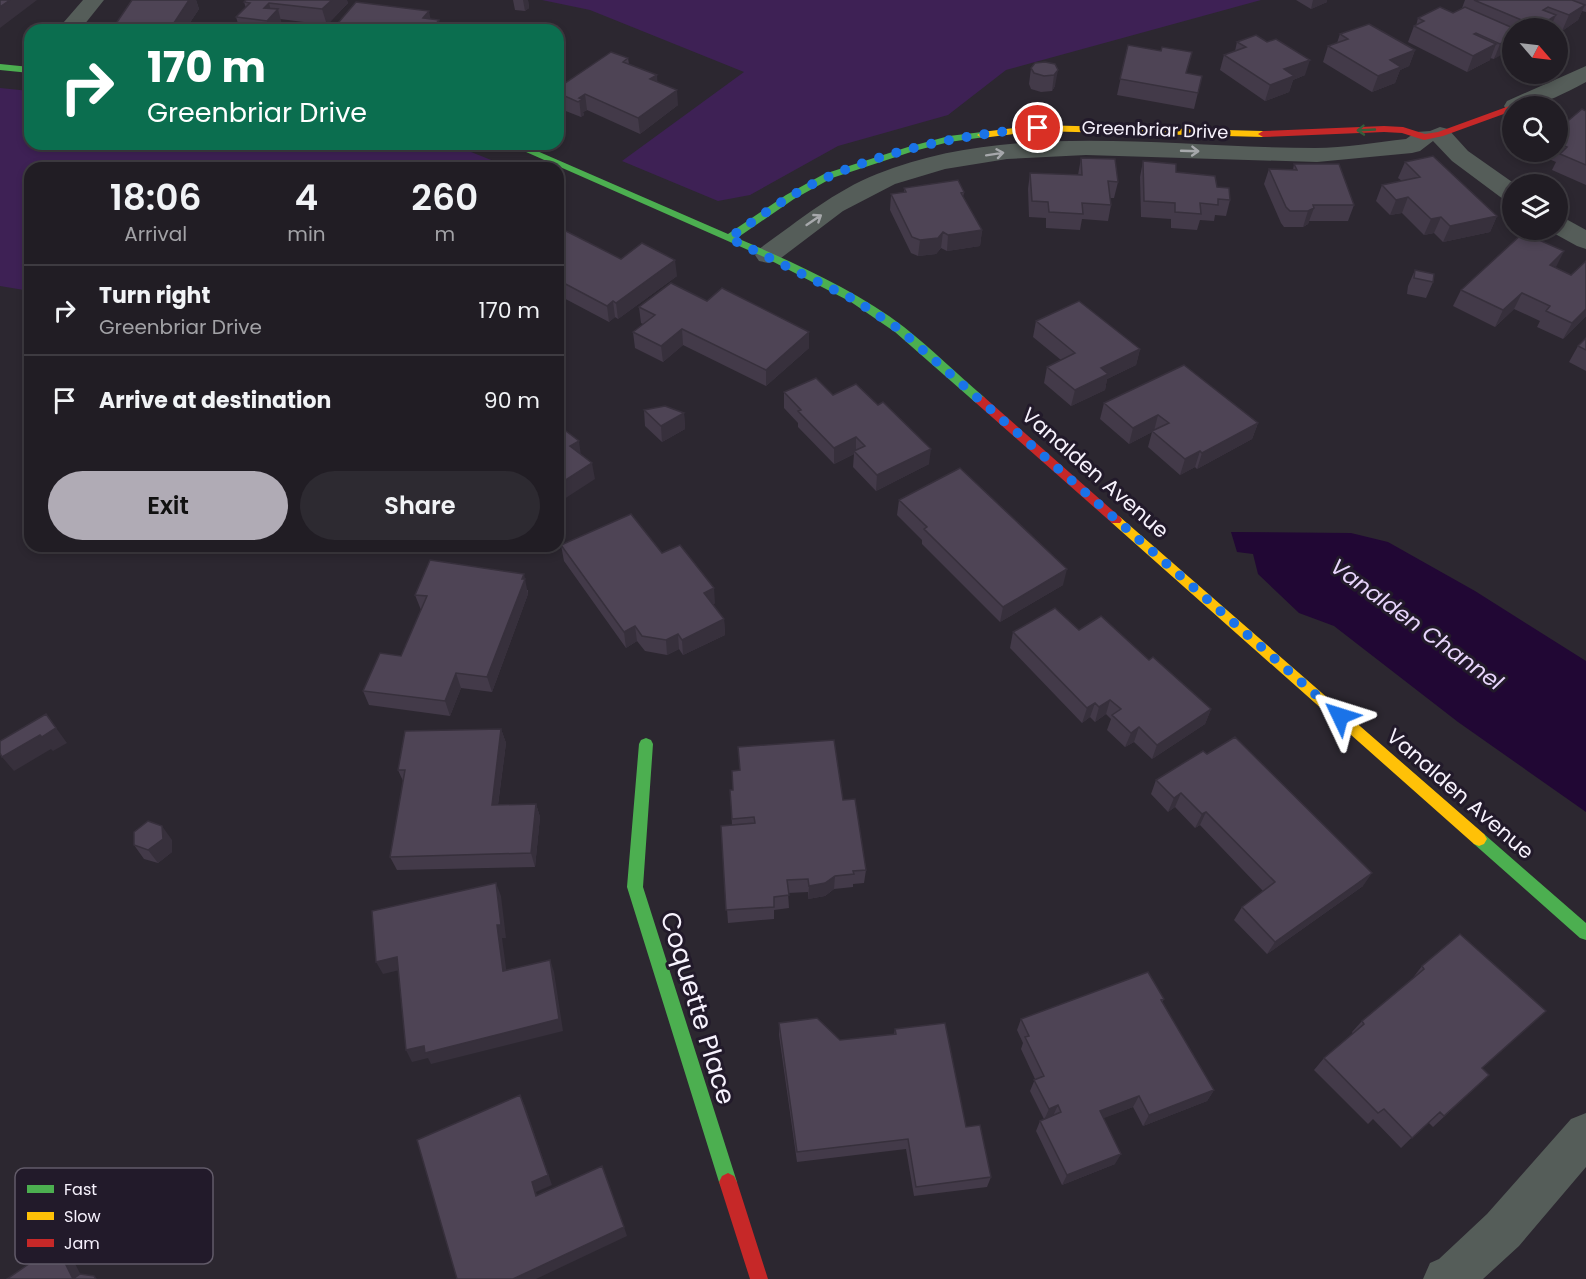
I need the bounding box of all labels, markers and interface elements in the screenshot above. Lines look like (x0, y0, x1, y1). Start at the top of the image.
north arrow (1502, 18, 1568, 84)
map controls (1502, 18, 1568, 240)
text: 170 m (147, 38, 266, 97)
icon: right (48, 48, 126, 126)
text: Greenbriar Drive (147, 94, 367, 131)
button: search (1502, 96, 1568, 162)
pin (1012, 102, 1063, 153)
icon: arrive (1021, 111, 1054, 144)
street label: Greenbriar Drive (1081, 114, 1229, 145)
one-way arrow (1357, 124, 1377, 135)
one-way arrow (1179, 145, 1199, 157)
one-way arrow (985, 148, 1005, 159)
text: 18:06 (110, 172, 202, 223)
text: 4 (295, 172, 318, 223)
text: 260 (411, 172, 478, 223)
button: layers (1502, 174, 1568, 240)
one-way arrow (805, 213, 822, 225)
text: Arrival (124, 220, 187, 248)
text: min (287, 220, 326, 248)
text: m (435, 220, 455, 248)
text: Turn right (99, 280, 210, 311)
icon: right (48, 294, 81, 327)
text: 170 m (479, 295, 540, 326)
text: Greenbriar Drive (99, 313, 262, 341)
icon: arrive (48, 384, 81, 417)
text: Arrive at destination (99, 385, 331, 416)
text: 90 m (484, 385, 540, 416)
street label: Vanalden Avenue (1016, 401, 1175, 545)
button: Exit (48, 471, 288, 540)
button: Share (300, 471, 540, 540)
water label: Vanalden Channel (1324, 551, 1510, 698)
position arrow (1308, 684, 1372, 748)
street label: Vanalden Avenue (1381, 722, 1540, 866)
street label: Coquette Place (652, 907, 744, 1109)
legend (15, 1168, 213, 1264)
text: Fast (64, 1178, 97, 1201)
text: Slow (64, 1205, 101, 1228)
text: Jam (64, 1232, 100, 1255)

